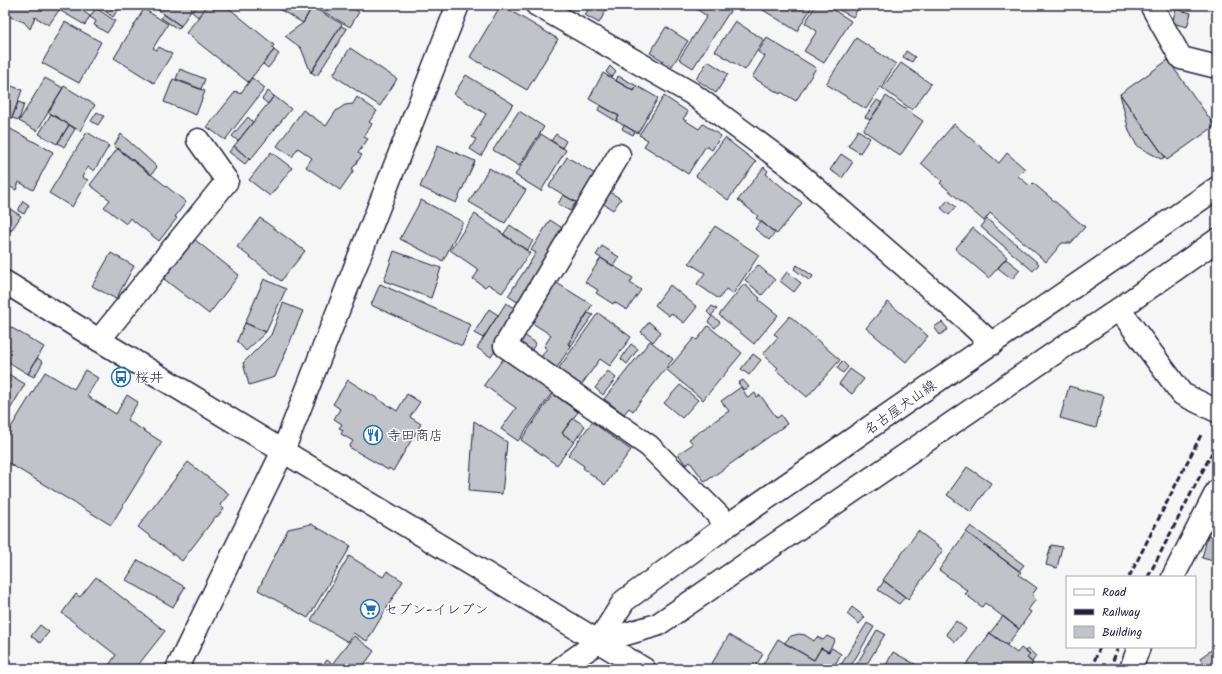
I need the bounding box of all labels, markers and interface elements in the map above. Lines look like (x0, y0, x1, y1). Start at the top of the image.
bus stop icon: 桜井 (110, 366, 132, 388)
place label: 桜井 (135, 367, 163, 389)
street label: 名古屋犬山線 (860, 375, 941, 441)
restaurant icon: 寺田商店 (362, 424, 384, 446)
place label: 寺田商店 (387, 425, 443, 447)
legend (1066, 576, 1196, 648)
text: Road (1102, 583, 1127, 602)
supermarket icon: セブン-イレブン (359, 598, 381, 620)
place label: セブン-イレブン (384, 599, 488, 621)
text: Railway (1102, 603, 1140, 622)
text: Building (1102, 623, 1142, 642)

